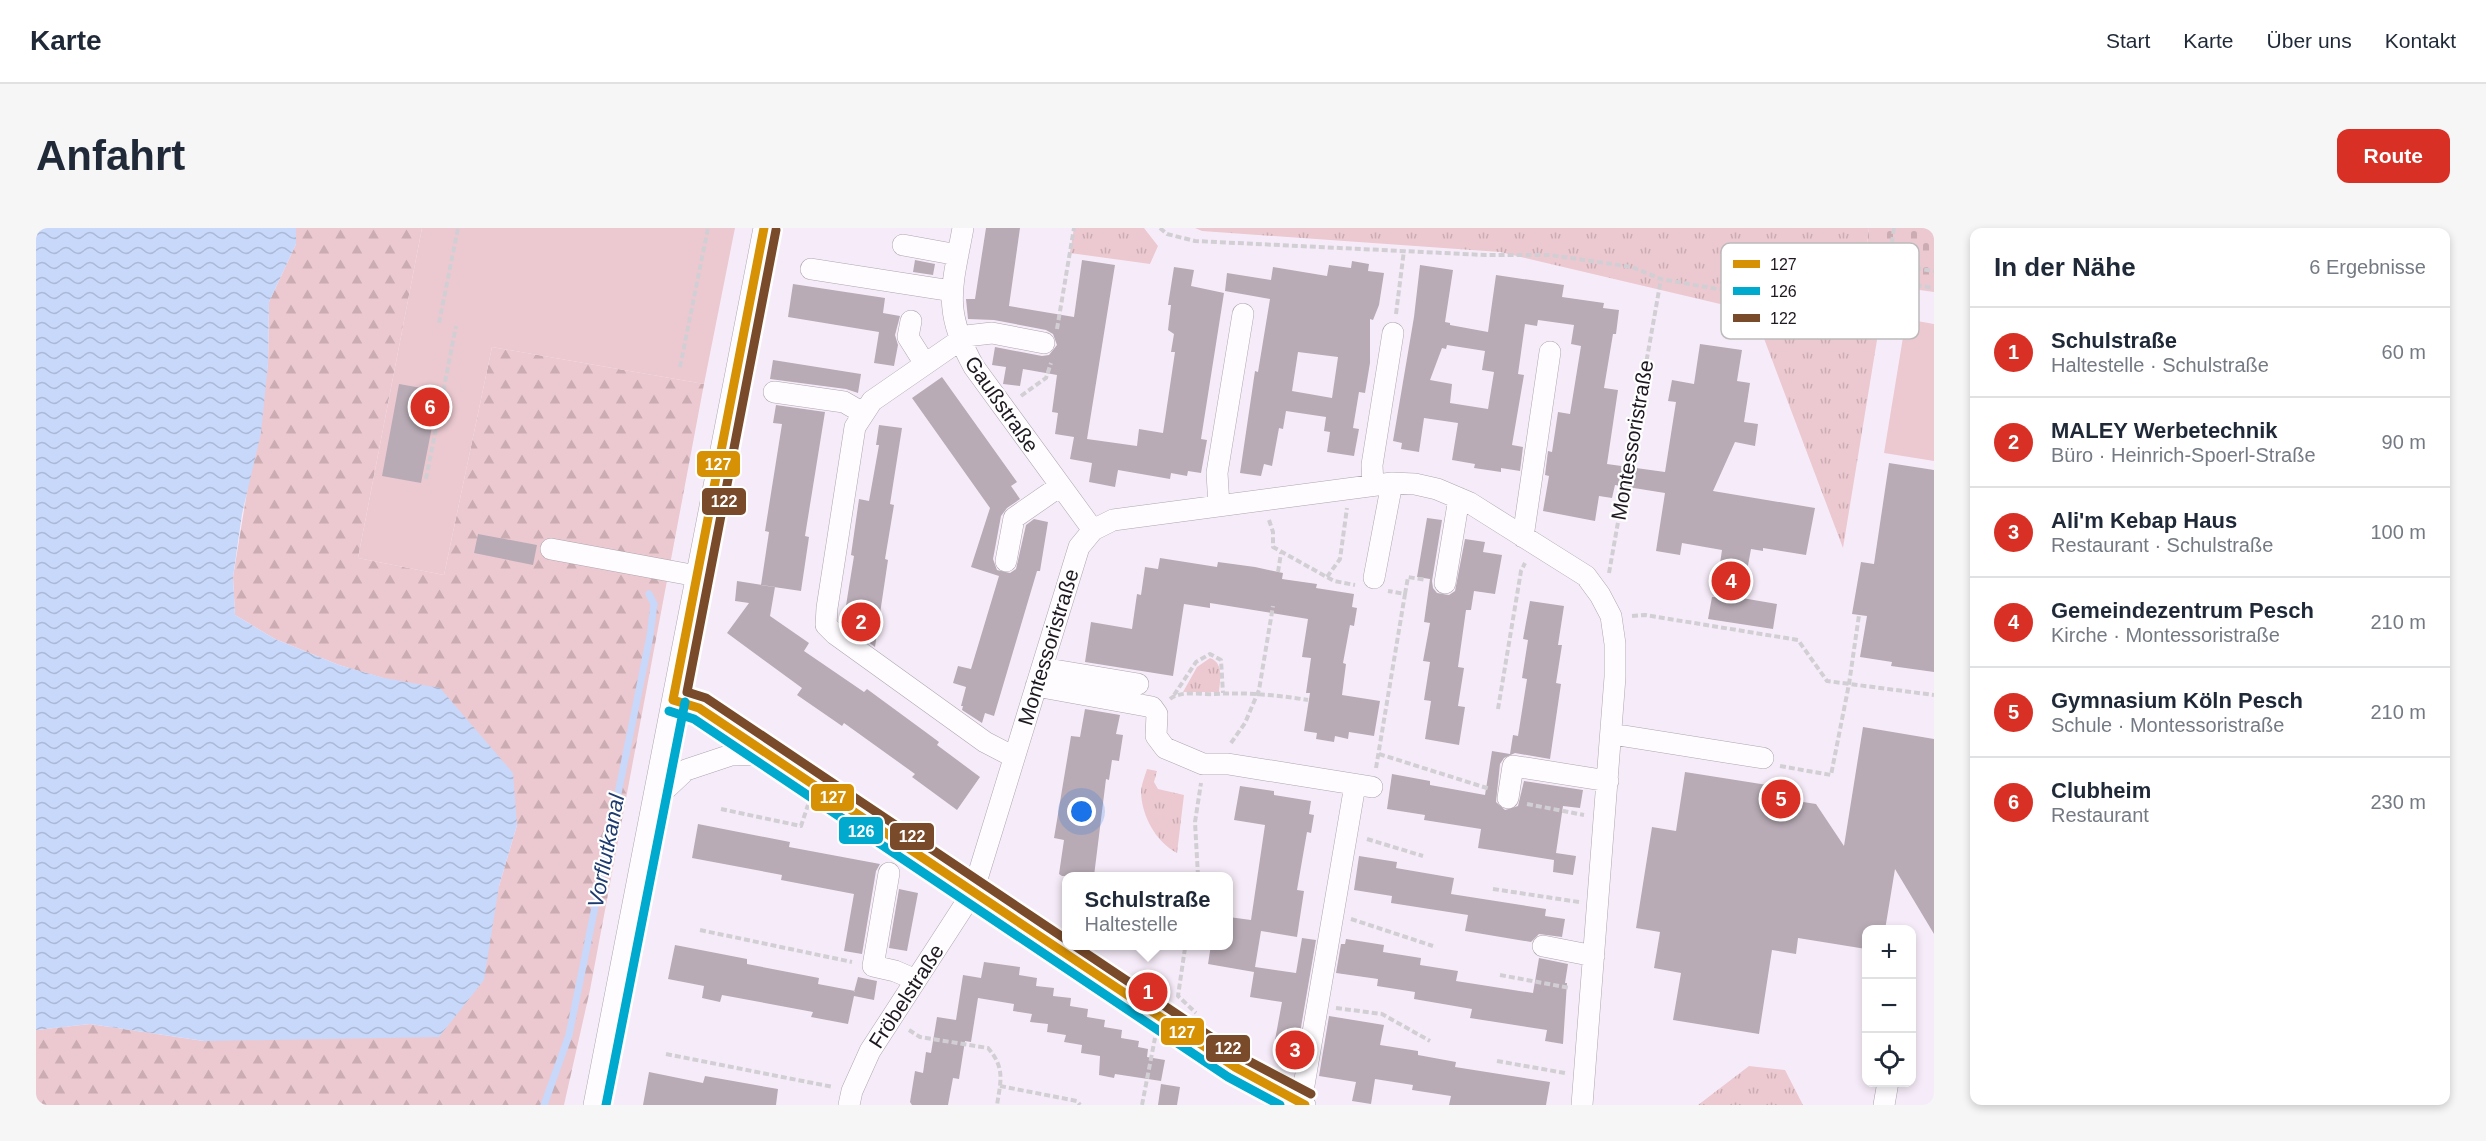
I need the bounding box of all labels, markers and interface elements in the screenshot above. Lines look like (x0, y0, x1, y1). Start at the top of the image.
text: Karte (30, 25, 102, 56)
text: Start (2106, 29, 2150, 52)
text: Karte (2183, 29, 2234, 52)
text: Über uns (2267, 29, 2352, 52)
text: Kontakt (2385, 29, 2456, 52)
button: Route (2337, 129, 2450, 183)
text: Anfahrt (36, 132, 185, 179)
legend (1721, 243, 1919, 339)
text: In der Nähe (1994, 252, 2136, 282)
text: 127 (1770, 256, 1797, 273)
text: 6 Ergebnisse (2309, 256, 2426, 278)
text: 126 (1770, 283, 1797, 300)
text: 122 (1770, 310, 1797, 327)
text: Schulstraße (2051, 328, 2177, 353)
text: 1 (2008, 341, 2019, 363)
text: 60 m (2382, 341, 2426, 363)
street label: Gaußstraße (960, 352, 1044, 456)
text: Haltestelle · Schulstraße (2051, 354, 2269, 376)
street label: Montessoristraße (1607, 358, 1657, 522)
pin: 6 (410, 384, 450, 429)
text: MALEY Werbetechnik (2051, 418, 2278, 443)
text: 2 (2008, 431, 2019, 453)
text: 90 m (2382, 431, 2426, 453)
text: Büro · Heinrich-Spoerl-Straße (2051, 444, 2316, 466)
line badge: 127 (696, 450, 741, 478)
text: 127 (705, 456, 731, 473)
line badge: 122 (701, 487, 747, 516)
text: 122 (711, 493, 737, 510)
text: Ali'm Kebap Haus (2051, 508, 2237, 533)
text: 3 (2008, 521, 2019, 543)
text: 100 m (2370, 521, 2426, 543)
text: Restaurant · Schulstraße (2051, 534, 2273, 556)
pin: 4 (1712, 558, 1750, 604)
street label: Montessoristraße (1013, 566, 1083, 728)
text: Gemeindezentrum Pesch (2051, 598, 2314, 623)
pin: 2 (842, 600, 880, 644)
text: 4 (2008, 611, 2019, 633)
text: 210 m (2370, 611, 2426, 633)
text: Kirche · Montessoristraße (2051, 624, 2280, 646)
text: Gymnasium Köln Pesch (2051, 688, 2303, 713)
text: 5 (2008, 701, 2019, 723)
text: 210 m (2370, 701, 2426, 723)
text: Schule · Montessoristraße (2051, 714, 2284, 736)
pin: 5 (1762, 776, 1800, 822)
text: Clubheim (2051, 778, 2151, 803)
line badge: 127 (810, 783, 855, 812)
text: 127 (820, 789, 846, 806)
water label: Vorflutkanal (583, 791, 629, 910)
text: 6 (2008, 791, 2019, 813)
text: 230 m (2370, 791, 2426, 813)
your location (1067, 797, 1096, 826)
text: Restaurant (2051, 804, 2149, 826)
line badge: 126 (838, 816, 884, 845)
line badge: 122 (889, 822, 935, 851)
text: 126 (848, 823, 874, 840)
text: 122 (899, 828, 925, 845)
popup (1062, 872, 1233, 950)
text: Schulstraße (1085, 887, 1210, 912)
text: Haltestelle (1085, 913, 1178, 935)
map controls (1862, 925, 1916, 1087)
button: + (1862, 925, 1916, 979)
street label: Fröbelstraße (864, 940, 948, 1052)
pin: 1 (1128, 970, 1168, 1014)
button: − (1862, 979, 1916, 1033)
line badge: 127 (1160, 1017, 1205, 1046)
text: 127 (1169, 1024, 1195, 1041)
pin: 3 (1276, 1028, 1314, 1072)
button: locate (1862, 1033, 1916, 1087)
line badge: 122 (1205, 1034, 1251, 1063)
text: 122 (1215, 1040, 1241, 1057)

